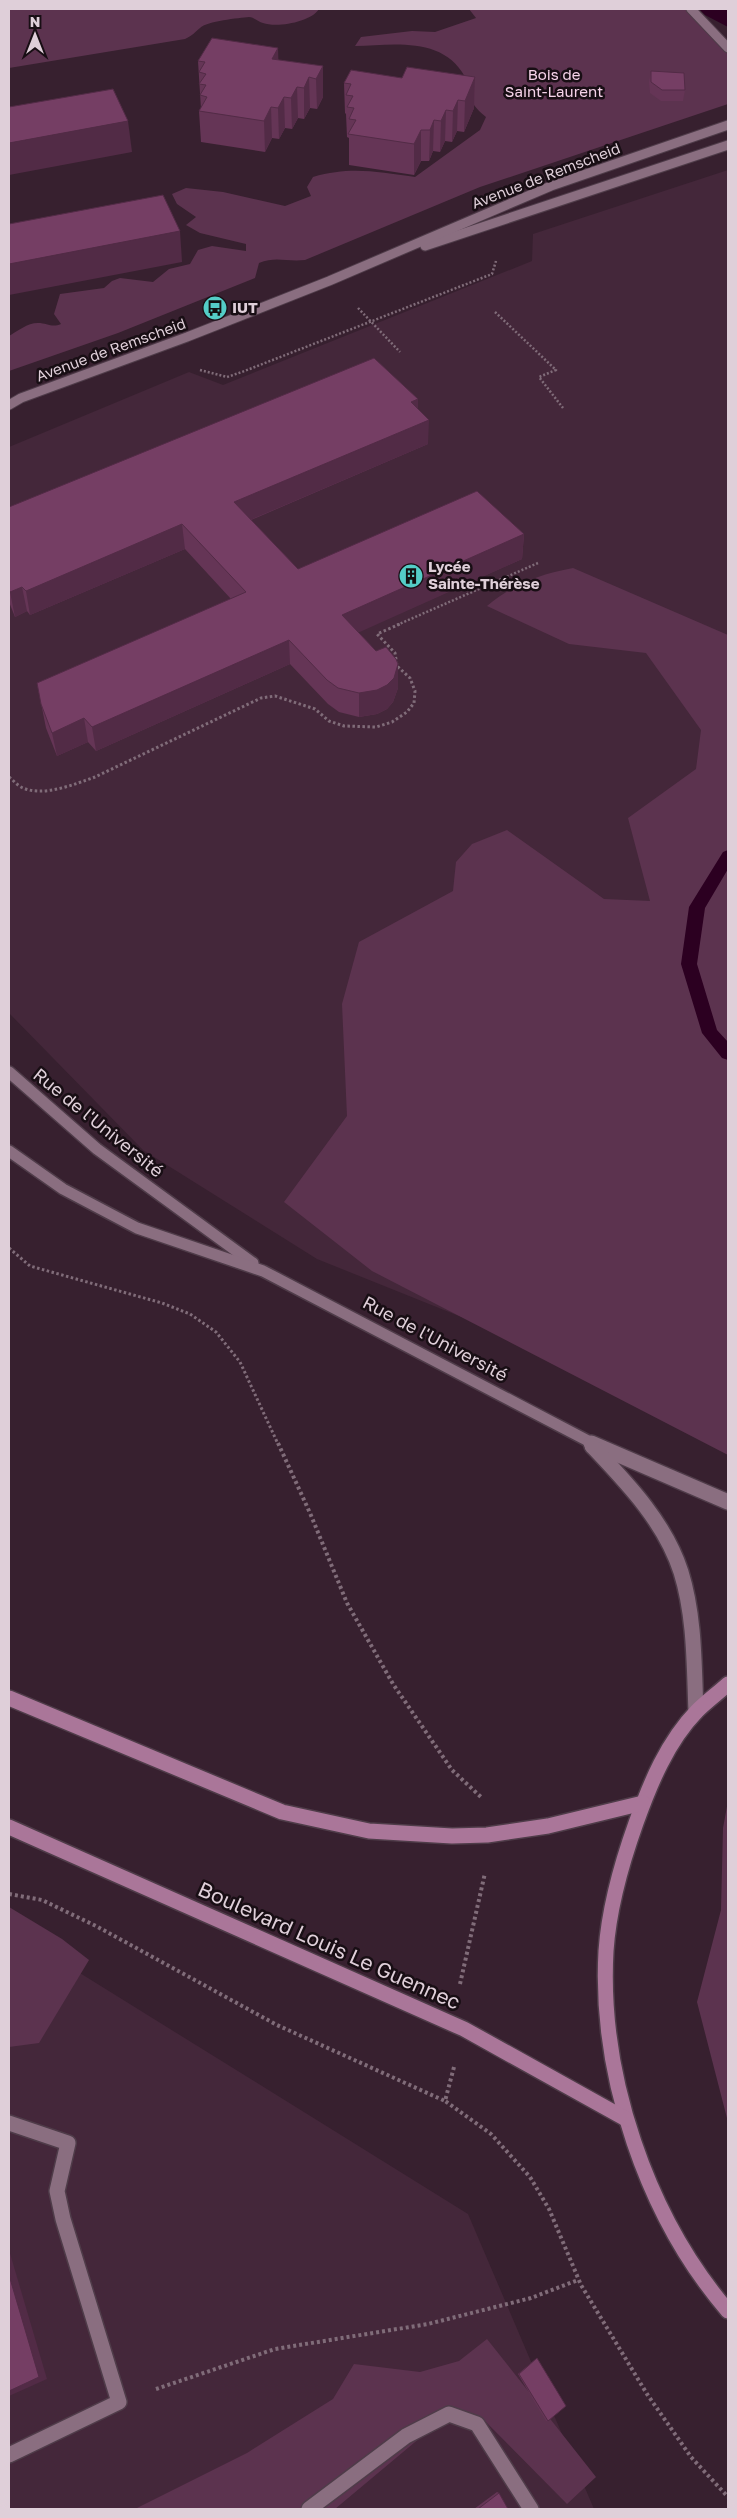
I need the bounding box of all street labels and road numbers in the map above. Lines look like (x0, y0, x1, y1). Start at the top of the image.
street label: Avenue de Remscheid (469, 138, 622, 212)
street label: Avenue de Remscheid (33, 314, 188, 384)
street label: Rue de l'Université (29, 1063, 168, 1181)
street label: Rue de l'Université (359, 1291, 512, 1386)
street label: Boulevard Louis Le Guennec (194, 1875, 465, 2015)

